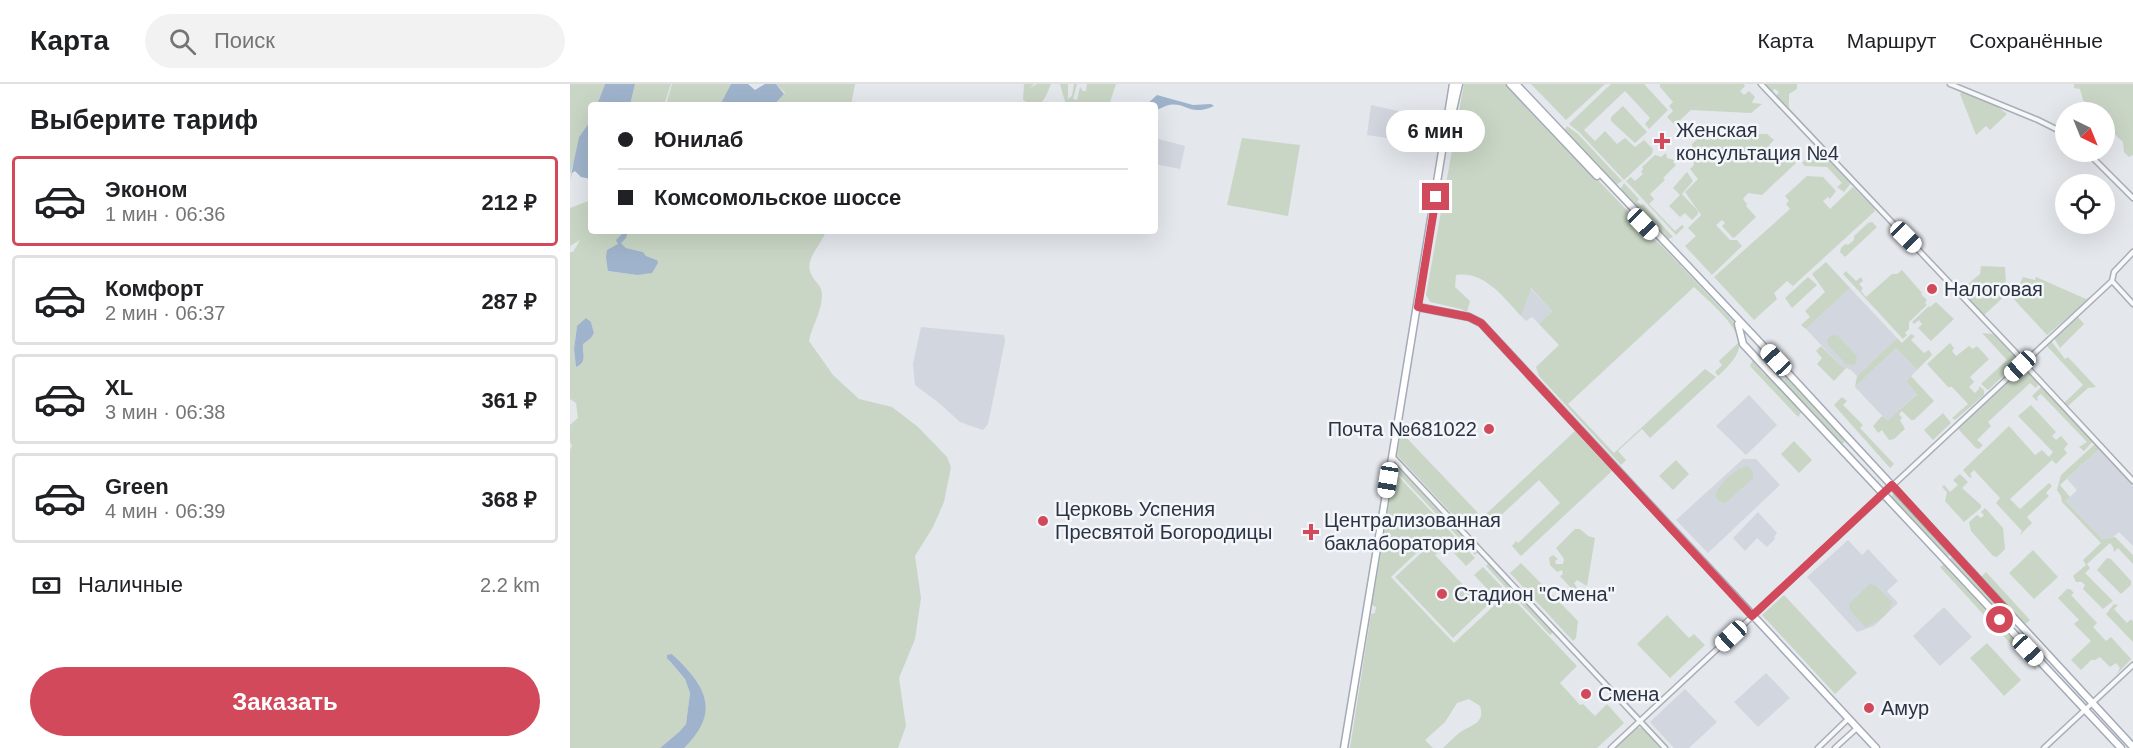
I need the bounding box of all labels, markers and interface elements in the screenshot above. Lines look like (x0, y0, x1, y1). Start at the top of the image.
search box (145, 14, 565, 68)
text: Карта (30, 25, 109, 56)
icon: search (166, 25, 199, 58)
text: Поиск (214, 28, 275, 53)
text: Карта (1758, 29, 1814, 52)
text: Маршрут (1847, 29, 1936, 52)
text: Сохранённые (1969, 29, 2103, 52)
north arrow (2055, 102, 2115, 162)
map controls (2055, 102, 2115, 234)
text: Выберите тариф (30, 105, 258, 135)
callout: 6 мин (1386, 110, 1486, 152)
place label: Женская консультация №4 (1676, 119, 1839, 164)
text: 6 мин (1408, 120, 1463, 142)
text: Юнилаб (654, 127, 743, 152)
marker: Женская консультация №4 (1653, 132, 1671, 150)
icon: car (33, 174, 87, 228)
button: locate (2055, 174, 2115, 234)
text: Эконом (105, 177, 188, 202)
route end (1422, 183, 1449, 210)
text: Комсомольское шоссе (654, 185, 901, 210)
text: 212 ₽ (481, 190, 537, 215)
text: 1 мин · 06:36 (105, 203, 225, 225)
car (1624, 205, 1662, 243)
car (1887, 218, 1925, 256)
icon: car (33, 273, 87, 327)
text: Комфорт (105, 276, 204, 301)
place label: Налоговая (1944, 278, 2043, 300)
marker: Налоговая (1925, 282, 1939, 296)
text: 287 ₽ (481, 289, 537, 314)
text: 2 мин · 06:37 (105, 302, 225, 324)
car (1757, 341, 1795, 379)
car (2001, 347, 2039, 385)
icon: car (33, 372, 87, 426)
text: XL (105, 375, 133, 400)
text: 361 ₽ (481, 388, 537, 413)
text: 3 мин · 06:38 (105, 401, 225, 423)
place label: Почта №681022 (1328, 418, 1477, 440)
marker: Почта №681022 (1482, 422, 1496, 436)
car (1376, 461, 1400, 499)
icon: car (33, 471, 87, 525)
text: Green (105, 474, 169, 499)
text: 368 ₽ (481, 487, 537, 512)
place label: Церковь Успения Пресвятой Богородицы (1055, 498, 1272, 543)
text: 4 мин · 06:39 (105, 500, 225, 522)
place label: Централизованная баклаборатория (1324, 509, 1501, 554)
marker: Церковь Успения Пресвятой Богородицы (1036, 514, 1050, 528)
marker: Централизованная баклаборатория (1302, 523, 1320, 541)
icon: cash (30, 569, 63, 602)
text: Наличные (78, 572, 183, 597)
text: 2.2 km (480, 574, 540, 596)
place label: Стадион "Смена" (1454, 583, 1615, 605)
marker: Стадион "Смена" (1435, 587, 1449, 601)
route start (1986, 606, 2013, 633)
car (1712, 617, 1750, 655)
car (2009, 631, 2047, 669)
button: Заказать (30, 667, 540, 736)
place label: Смена (1598, 683, 1660, 705)
marker: Смена (1579, 687, 1593, 701)
place label: Амур (1881, 697, 1929, 719)
marker: Амур (1862, 701, 1876, 715)

